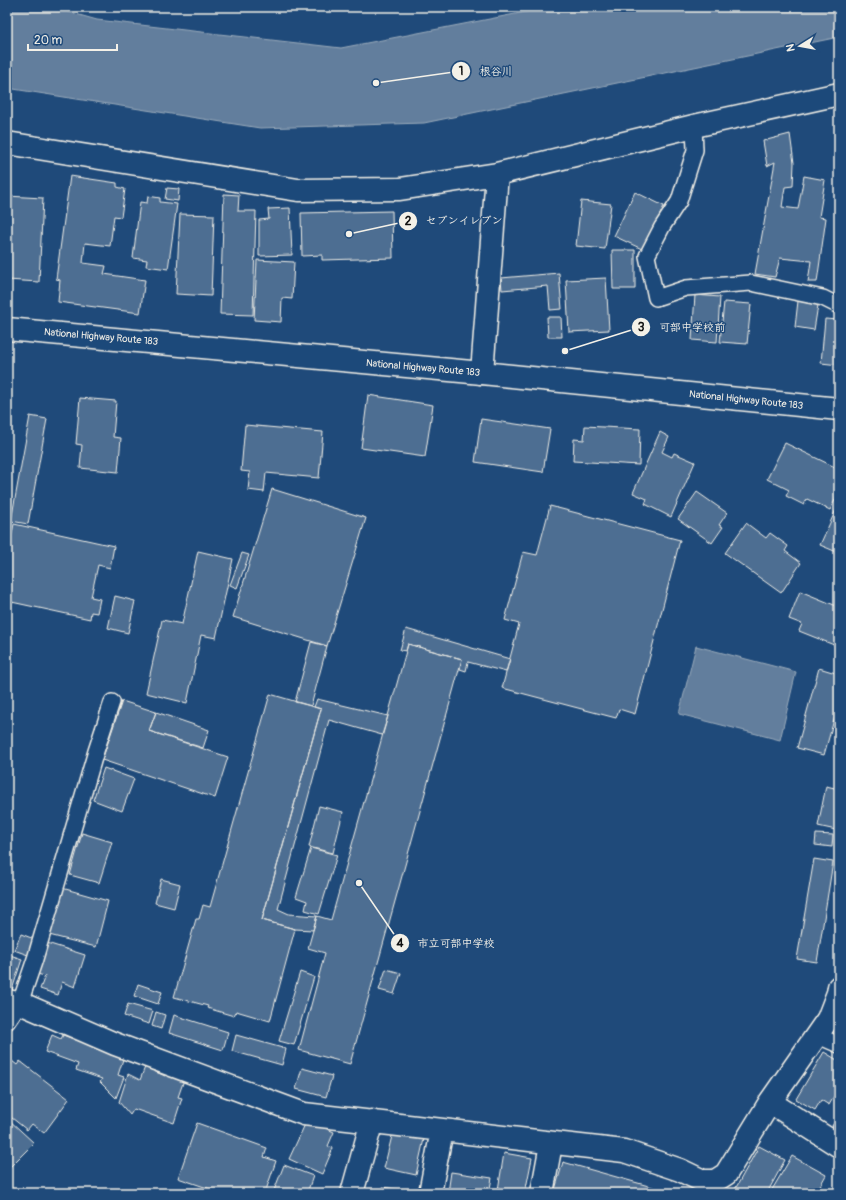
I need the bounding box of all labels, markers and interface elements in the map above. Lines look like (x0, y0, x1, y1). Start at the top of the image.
scale bar (28, 26, 117, 52)
north arrow (780, 26, 820, 66)
text: 20 m (34, 33, 63, 48)
text: N (783, 42, 798, 53)
callout: 根谷川 (451, 59, 520, 82)
text: 1 (459, 64, 463, 79)
text: 根谷川 (480, 65, 513, 78)
callout: セブンイレブン (398, 209, 511, 232)
text: 2 (405, 214, 412, 229)
text: セブンイレブン (426, 214, 503, 227)
callout: 可部中学校前 (631, 315, 733, 338)
text: 3 (638, 320, 645, 335)
text: 可部中学校前 (659, 321, 725, 334)
street label: National Highway Route 183 (43, 326, 159, 348)
street label: National Highway Route 183 (365, 357, 481, 379)
street label: National Highway Route 183 (688, 388, 804, 412)
callout: 市立可部中学校 (390, 931, 503, 954)
text: 4 (396, 936, 404, 951)
text: 市立可部中学校 (418, 937, 495, 950)

